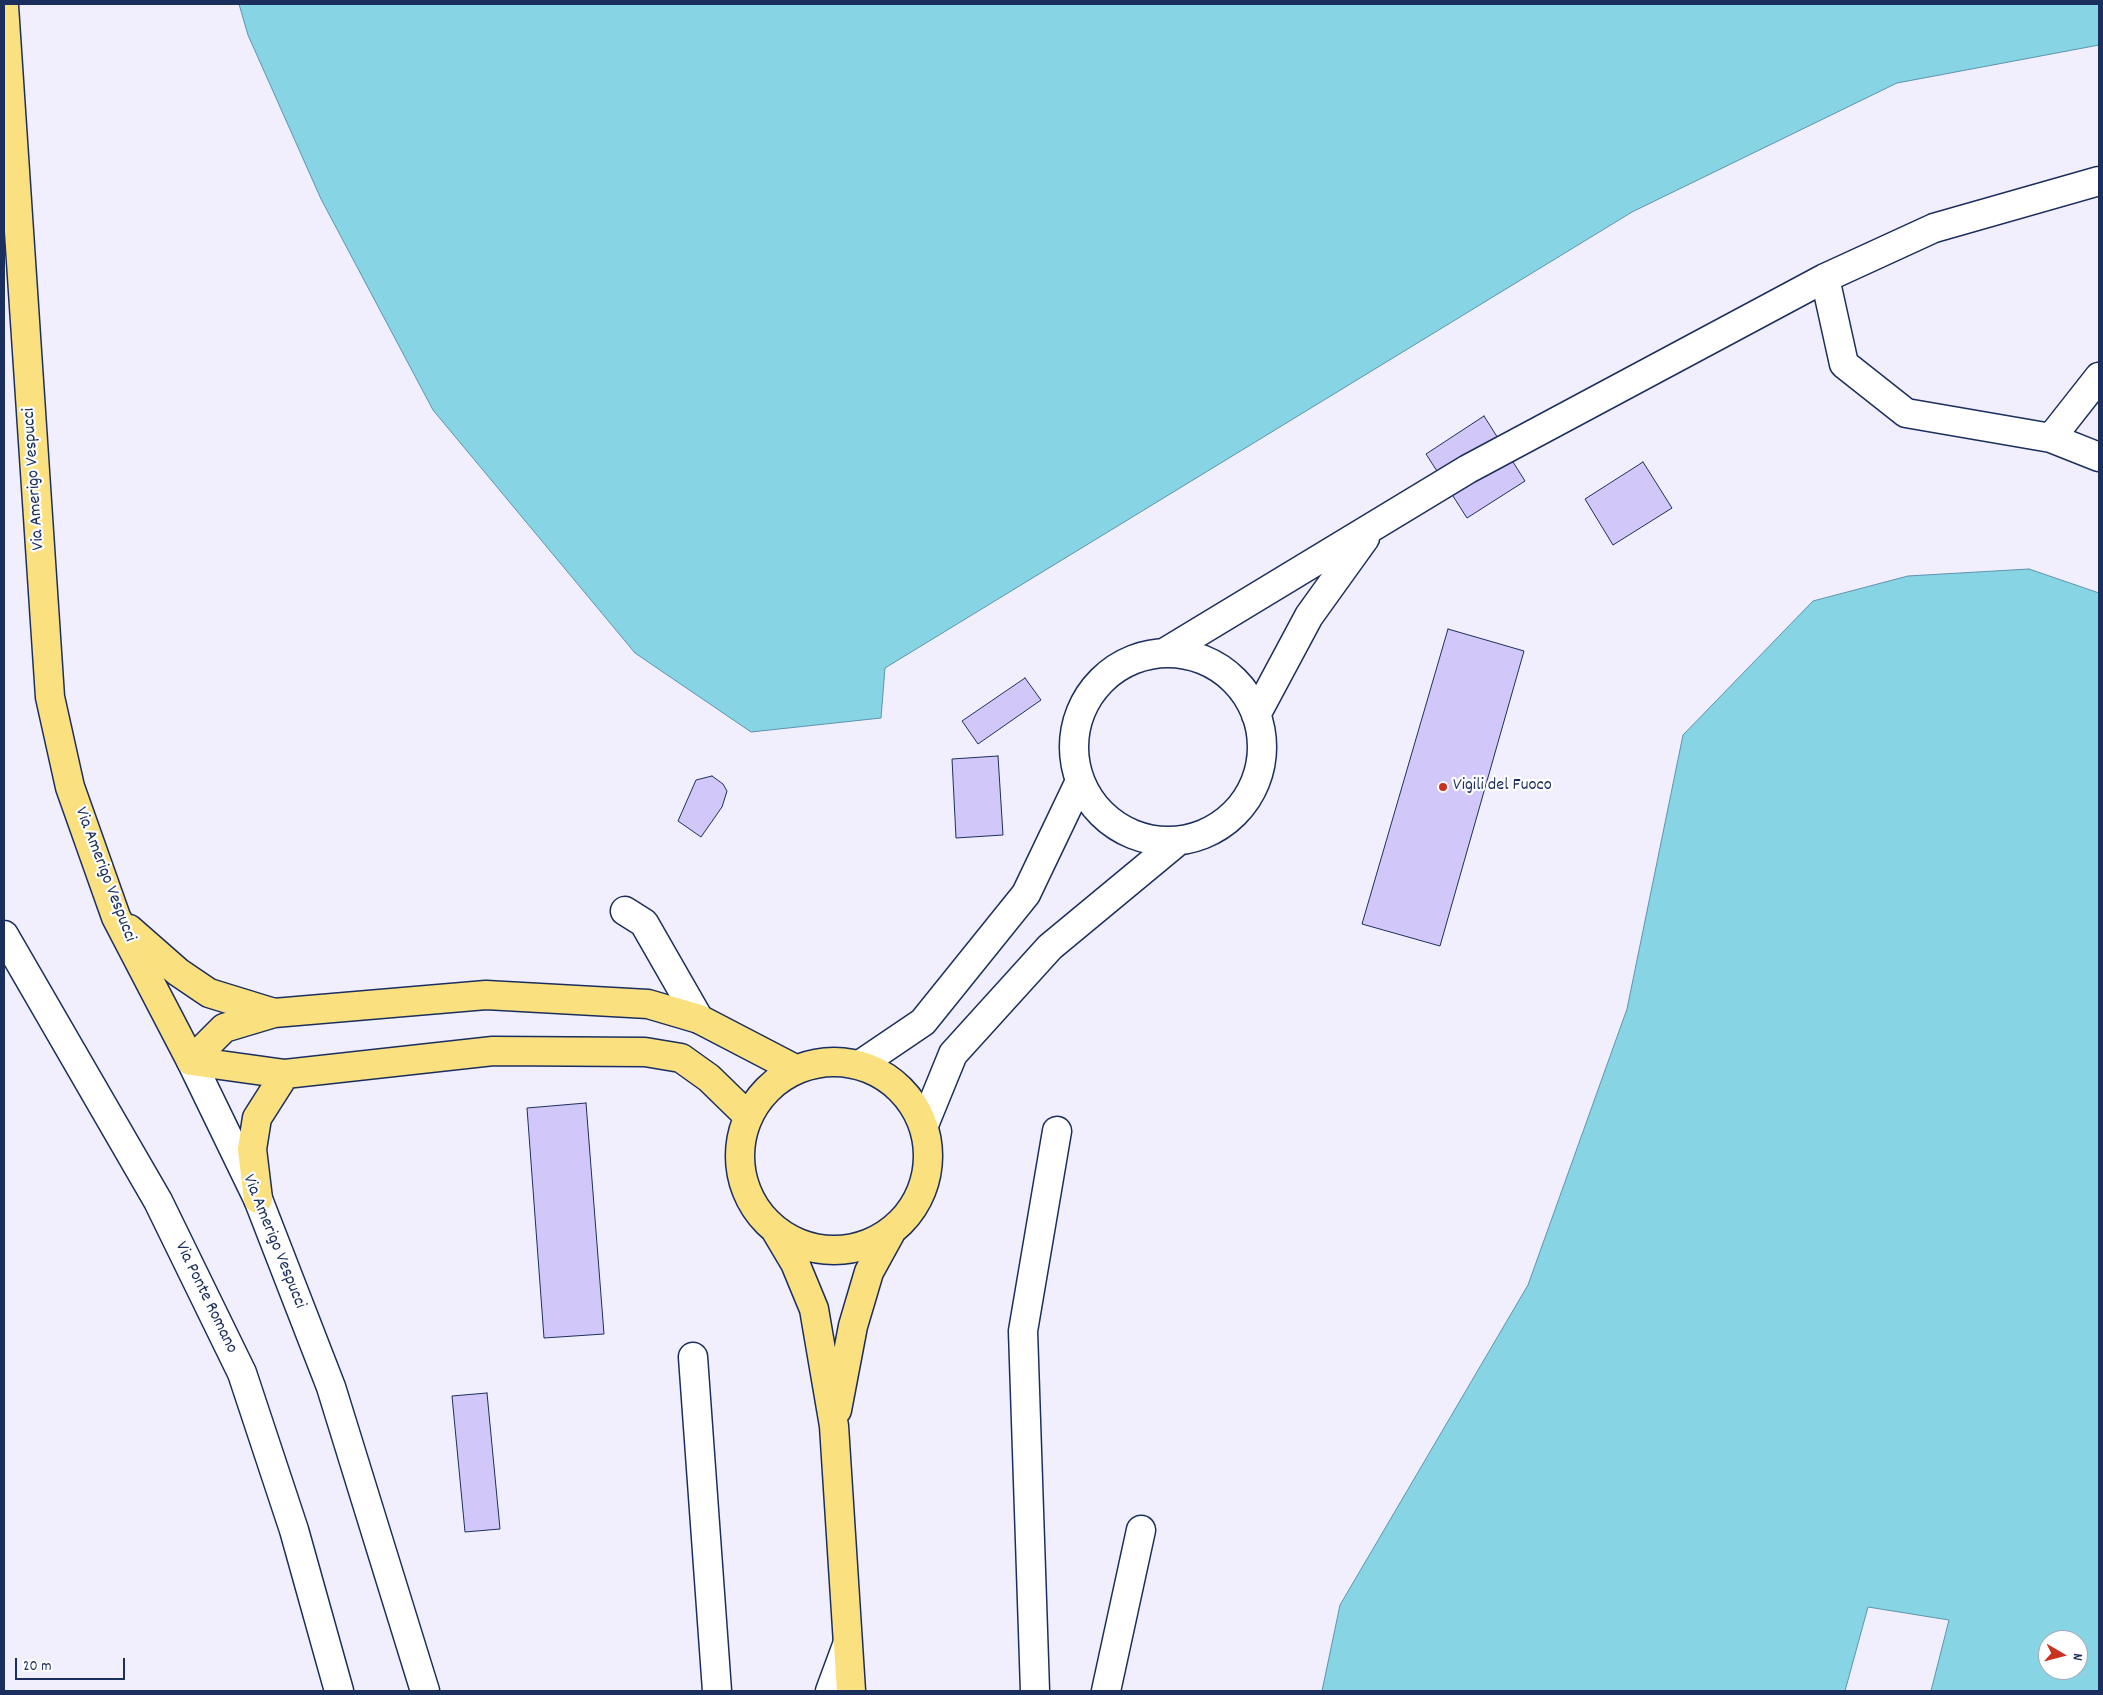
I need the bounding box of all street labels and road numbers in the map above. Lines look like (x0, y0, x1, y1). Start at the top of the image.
street label: Via Amerigo Vespucci (19, 407, 51, 551)
street label: Via Amerigo Vespucci (68, 805, 140, 945)
street label: Via Amerigo Vespucci (236, 1172, 310, 1312)
street label: Via Ponte Romano (169, 1239, 241, 1357)

